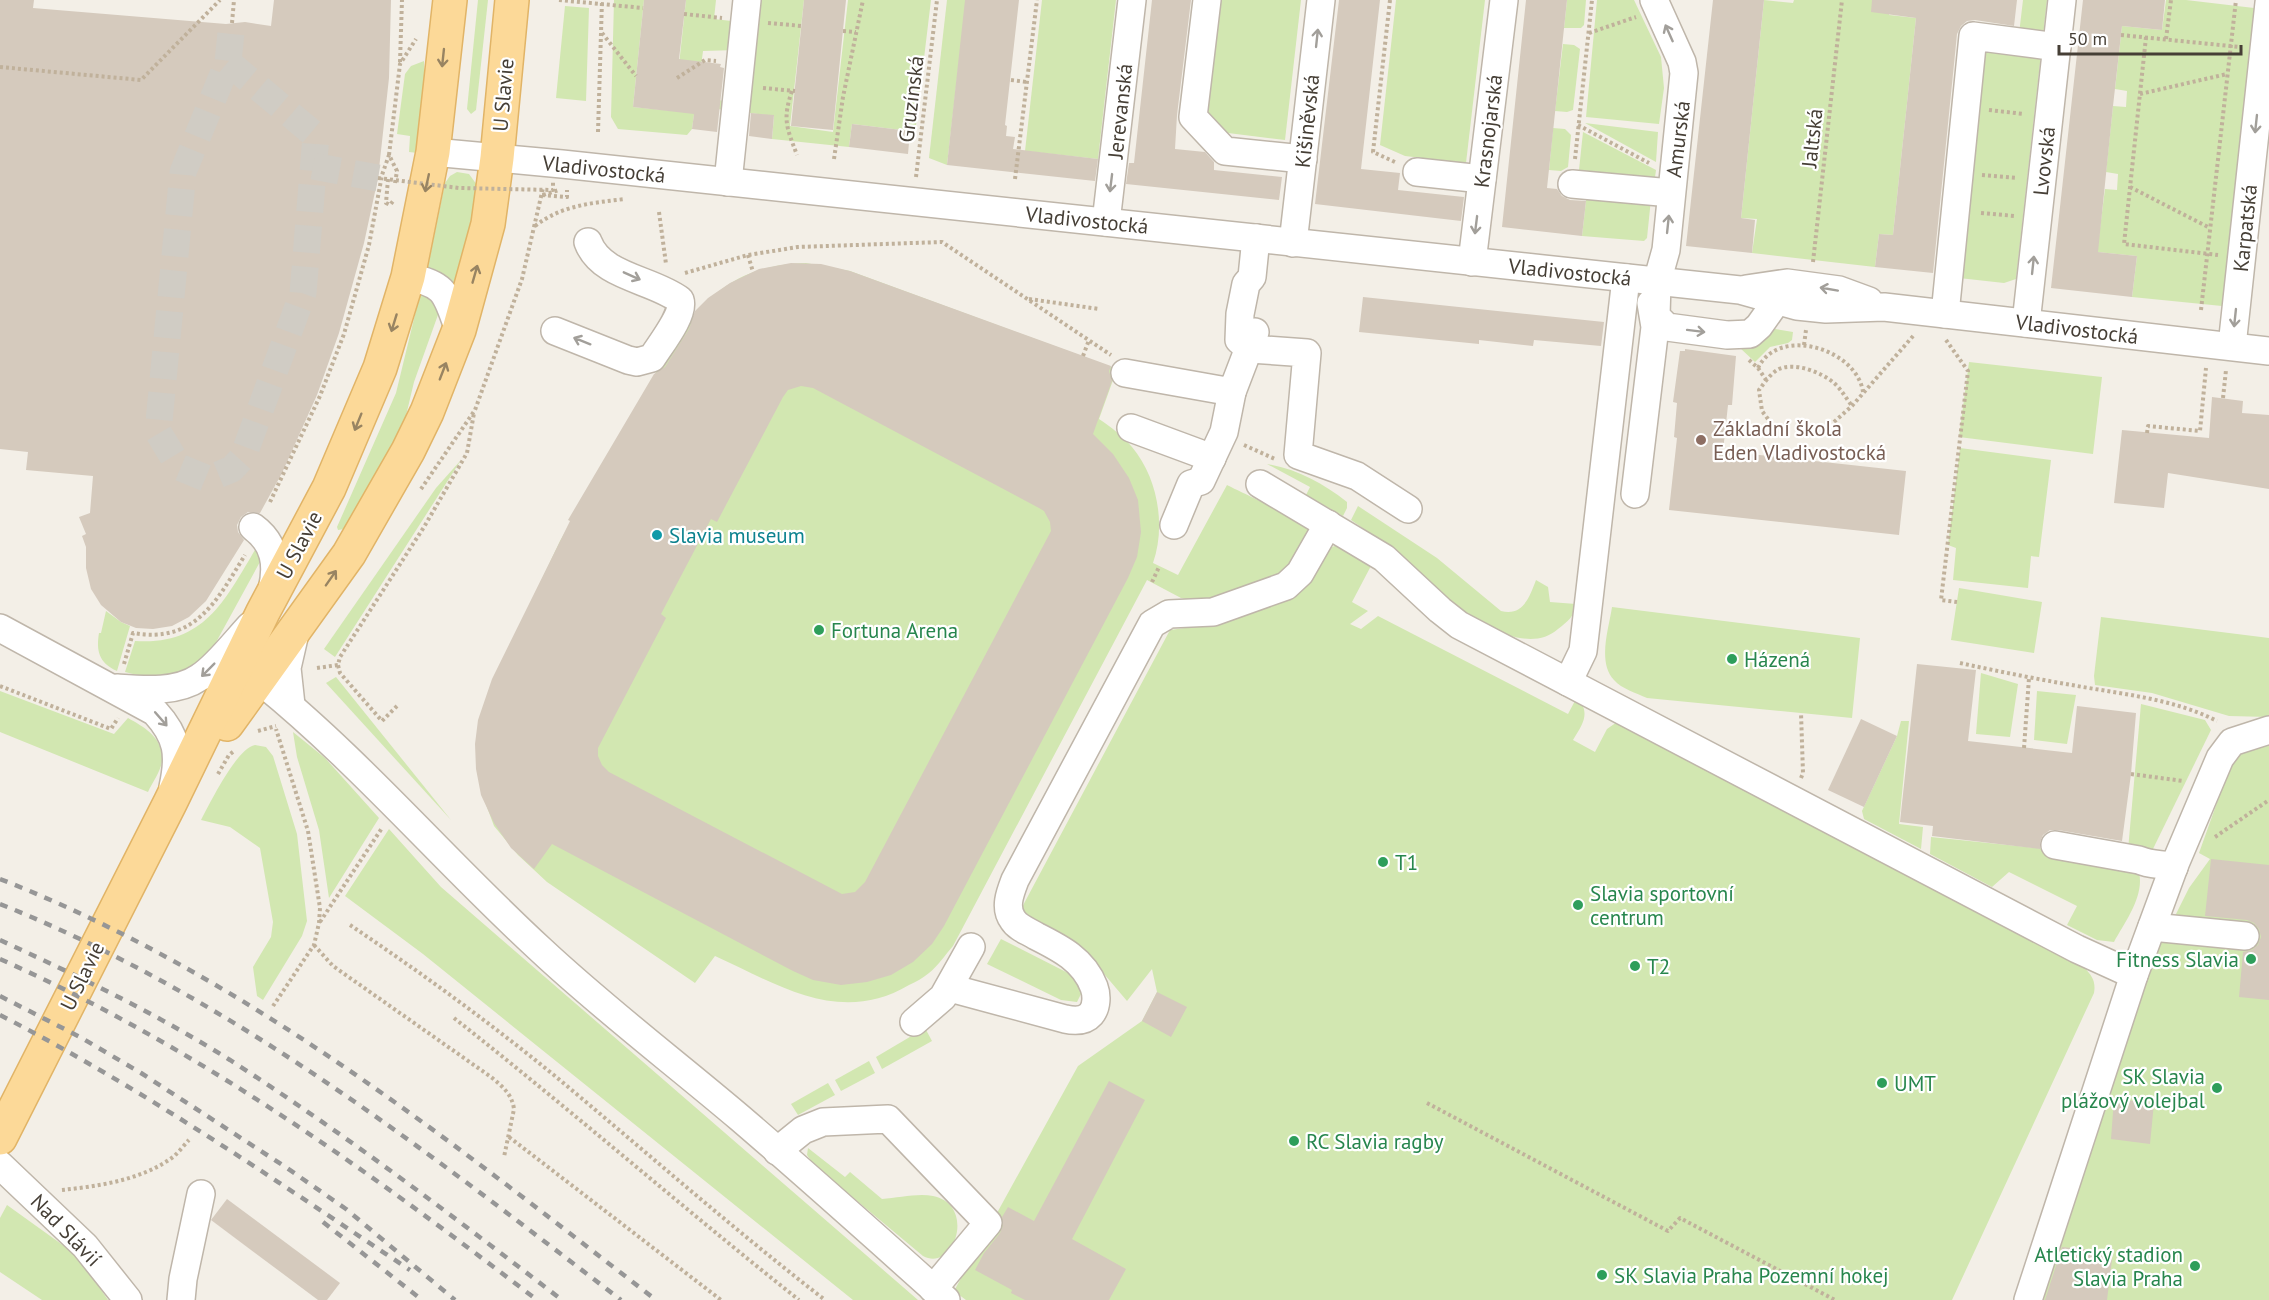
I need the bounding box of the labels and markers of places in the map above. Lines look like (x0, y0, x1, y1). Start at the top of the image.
place label: Základní škola Eden Vladivostocká (1713, 415, 1886, 466)
marker: Základní škola Eden Vladivostocká (1694, 433, 1708, 447)
place label: Slavia museum (669, 522, 805, 549)
marker: Slavia museum (650, 528, 664, 542)
place label: Fortuna Arena (831, 617, 958, 644)
marker: Fortuna Arena (812, 623, 826, 637)
place label: Házená (1744, 646, 1810, 673)
marker: Házená (1725, 652, 1739, 666)
place label: T1 (1395, 849, 1418, 876)
marker: T1 (1376, 855, 1390, 869)
place label: Slavia sportovní centrum (1590, 880, 1734, 931)
marker: Slavia sportovní centrum (1571, 898, 1585, 912)
place label: Fitness Slavia (2116, 946, 2239, 973)
marker: Fitness Slavia (2244, 952, 2258, 966)
place label: T2 (1647, 953, 1670, 980)
marker: T2 (1628, 959, 1642, 973)
place label: SK Slavia plážový volejbal (2061, 1063, 2205, 1114)
place label: UMT (1894, 1070, 1936, 1097)
marker: UMT (1875, 1076, 1889, 1090)
marker: SK Slavia plážový volejbal (2210, 1081, 2224, 1095)
place label: RC Slavia ragby (1306, 1128, 1444, 1155)
marker: RC Slavia ragby (1287, 1134, 1301, 1148)
place label: Atletický stadion Slavia Praha (2034, 1241, 2183, 1292)
marker: Atletický stadion Slavia Praha (2188, 1259, 2202, 1273)
place label: SK Slavia Praha Pozemní hokej (1614, 1262, 1889, 1289)
marker: SK Slavia Praha Pozemní hokej (1595, 1268, 1609, 1282)

